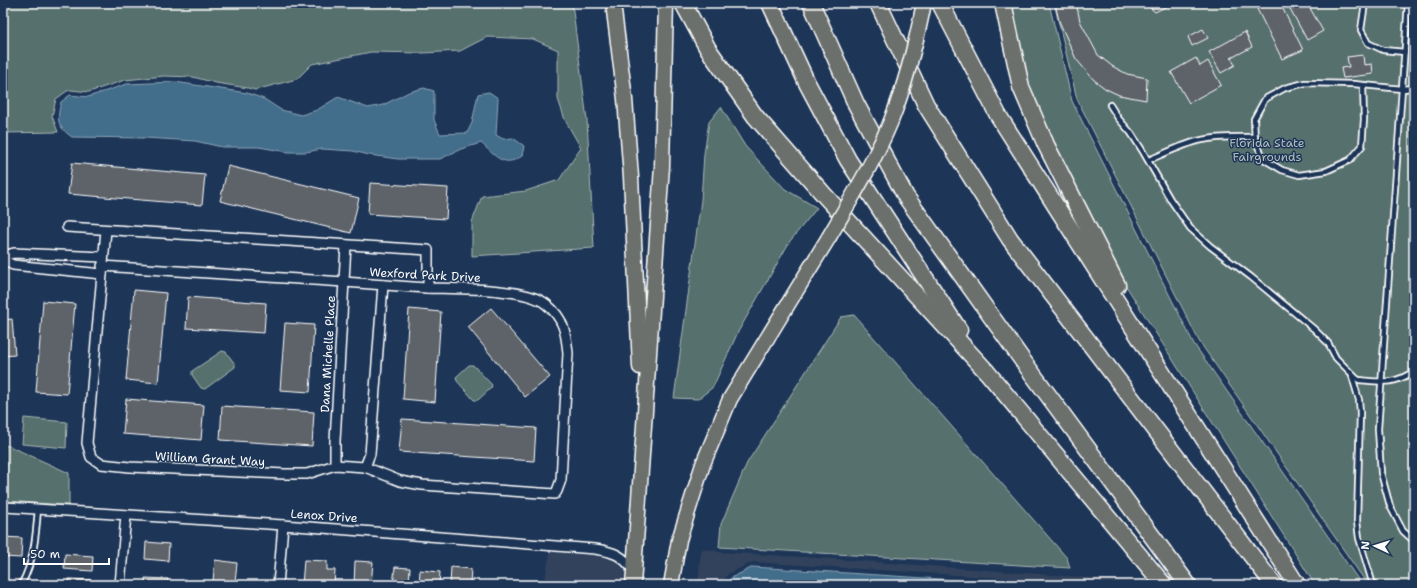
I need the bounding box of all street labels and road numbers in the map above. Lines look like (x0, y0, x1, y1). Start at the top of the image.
street label: Wexford Park Drive (369, 264, 481, 286)
street label: Dana Michelle Place (317, 295, 339, 413)
street label: William Grant Way (155, 448, 266, 470)
street label: Lenox Drive (290, 506, 358, 526)

